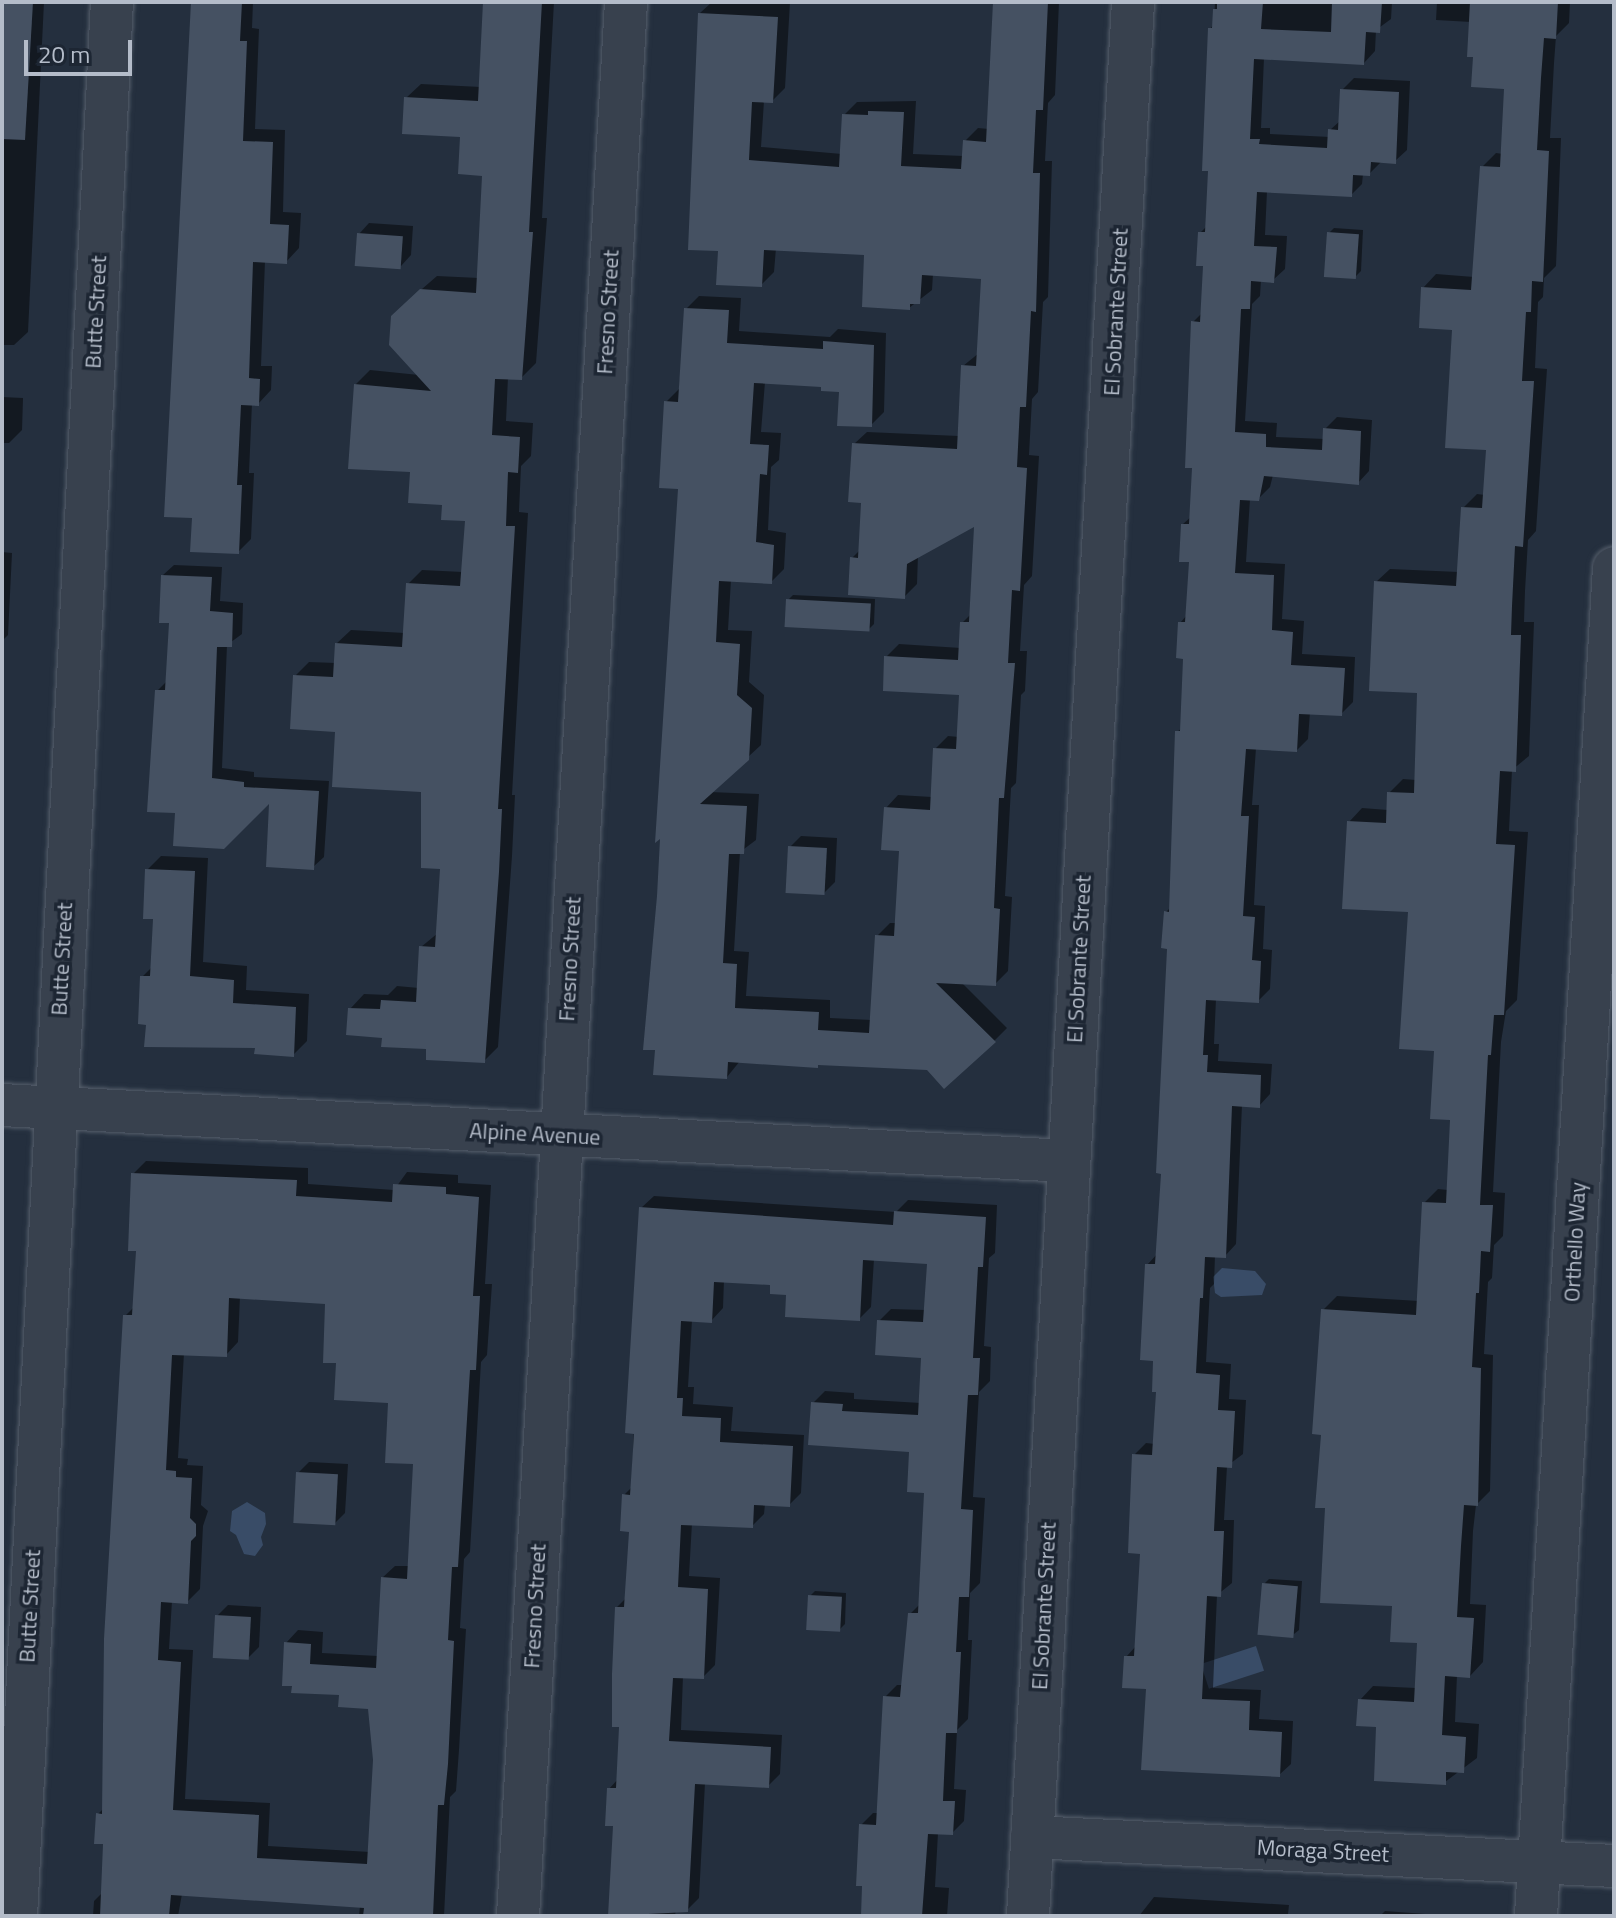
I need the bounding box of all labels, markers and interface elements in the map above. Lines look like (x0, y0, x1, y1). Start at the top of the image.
scale bar (28, 24, 136, 74)
text: 20 m (38, 36, 90, 72)
street label: El Sobrante Street (1098, 227, 1134, 397)
street label: Fresno Street (592, 249, 624, 375)
street label: Butte Street (80, 255, 112, 369)
street label: El Sobrante Street (1061, 874, 1097, 1044)
street label: Fresno Street (554, 896, 586, 1022)
street label: Butte Street (46, 902, 78, 1016)
street label: Alpine Avenue (469, 1117, 601, 1151)
street label: Orthello Way (1559, 1181, 1591, 1303)
street label: El Sobrante Street (1026, 1521, 1062, 1691)
street label: Fresno Street (519, 1543, 551, 1669)
street label: Butte Street (14, 1549, 46, 1663)
street label: Moraga Street (1256, 1834, 1390, 1868)

